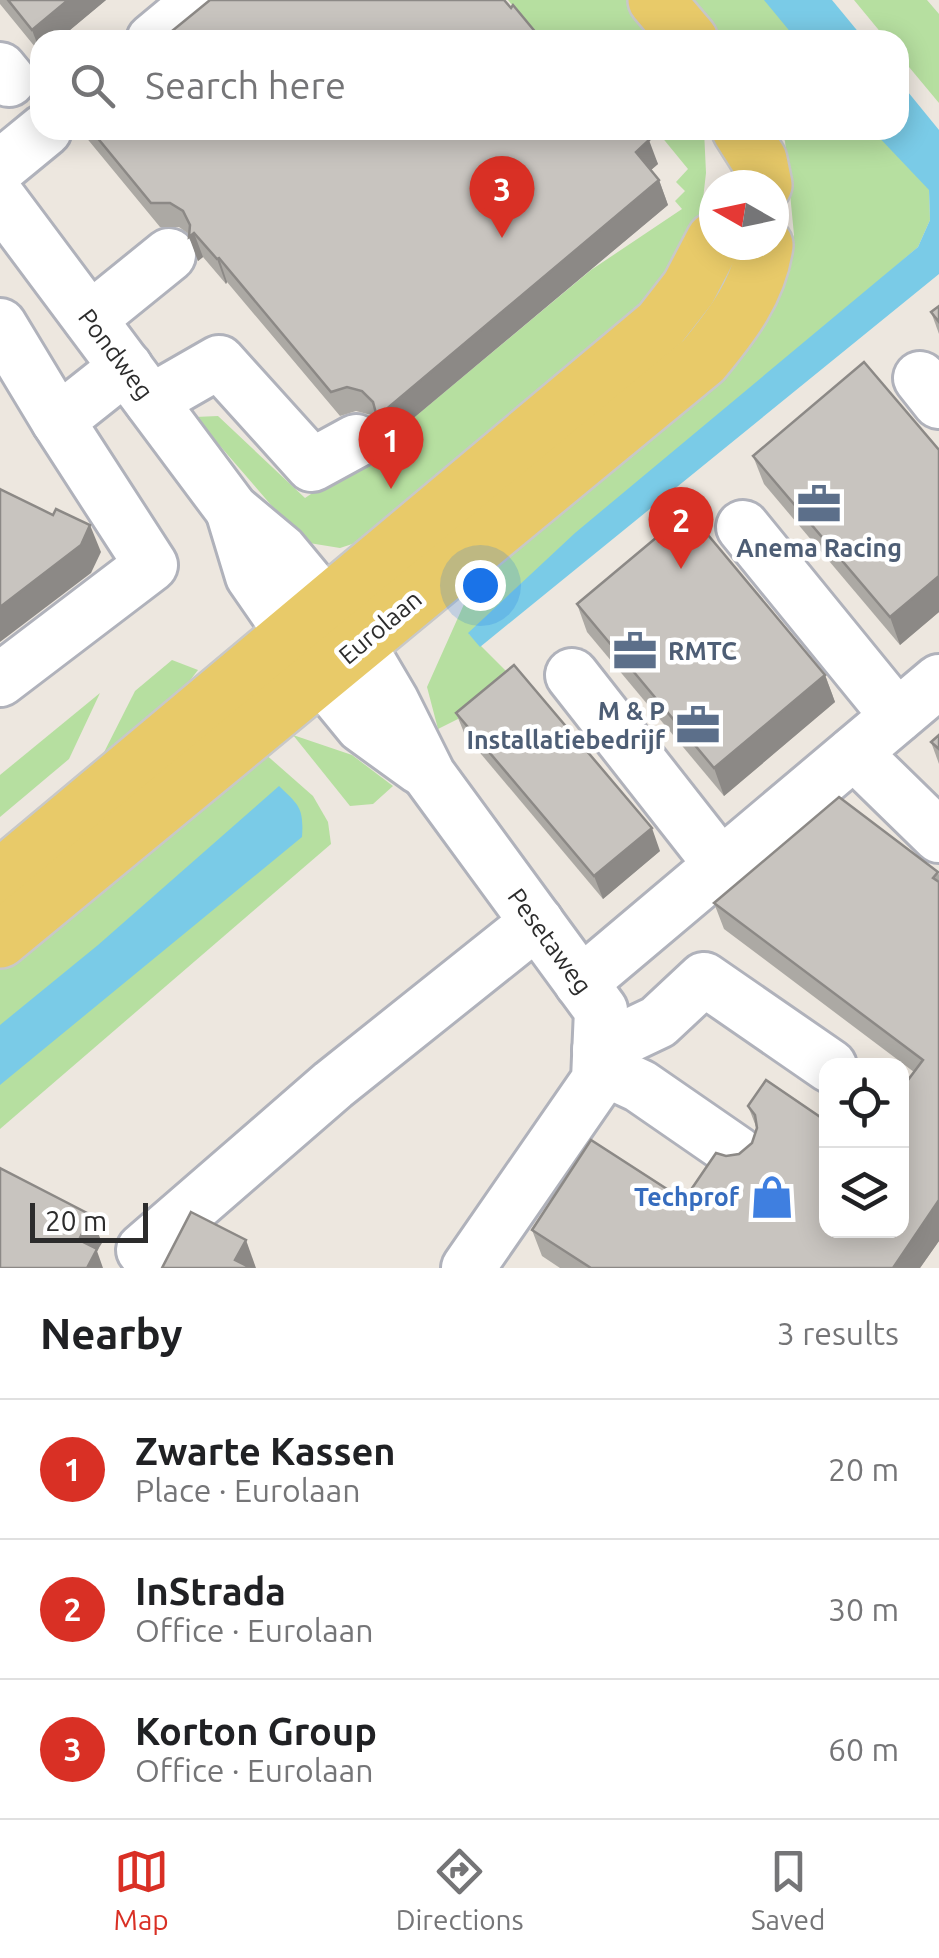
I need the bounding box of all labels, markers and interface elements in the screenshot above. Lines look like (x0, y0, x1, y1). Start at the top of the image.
search box (30, 30, 909, 140)
icon: search (65, 58, 120, 113)
text: Search here (145, 64, 346, 106)
pin: 3 (470, 156, 534, 238)
north arrow (699, 170, 789, 260)
street label: Pondweg (73, 303, 159, 405)
pin: 1 (358, 406, 424, 489)
office icon: Anema Racing (795, 480, 843, 528)
pin: 2 (648, 486, 714, 569)
place label: Anema Racing (736, 534, 902, 562)
your location (455, 560, 506, 611)
street label: Eurolaan (333, 585, 427, 669)
office icon: RMTC (611, 627, 659, 675)
place label: RMTC (668, 637, 737, 665)
place label: M & P Installatiebedrijf (466, 697, 666, 754)
office icon: M & P Installatiebedrijf (674, 701, 722, 749)
street label: Pesetaweg (503, 883, 597, 999)
map controls (819, 1058, 909, 1238)
button: locate (819, 1058, 909, 1148)
button: layers (819, 1148, 909, 1238)
shop icon: Techprof (748, 1173, 796, 1221)
place label: Techprof (634, 1183, 740, 1211)
scale bar (30, 1198, 148, 1242)
text: 20 m (45, 1205, 107, 1236)
text: Nearby (40, 1310, 183, 1357)
text: 3 results (777, 1315, 899, 1351)
text: Zwarte Kassen (135, 1430, 396, 1472)
text: 1 (63, 1451, 82, 1487)
text: 20 m (828, 1451, 899, 1487)
text: Place · Eurolaan (135, 1472, 360, 1508)
text: InStrada (135, 1570, 286, 1612)
text: 2 (63, 1591, 82, 1627)
text: 30 m (828, 1591, 899, 1627)
text: Office · Eurolaan (135, 1612, 373, 1648)
text: Korton Group (135, 1710, 377, 1752)
text: 3 (63, 1731, 82, 1767)
text: 60 m (828, 1731, 899, 1767)
text: Office · Eurolaan (135, 1752, 373, 1788)
tab: Map (114, 1844, 169, 1935)
tab: Directions (396, 1844, 524, 1935)
tab: Saved (751, 1844, 825, 1935)

